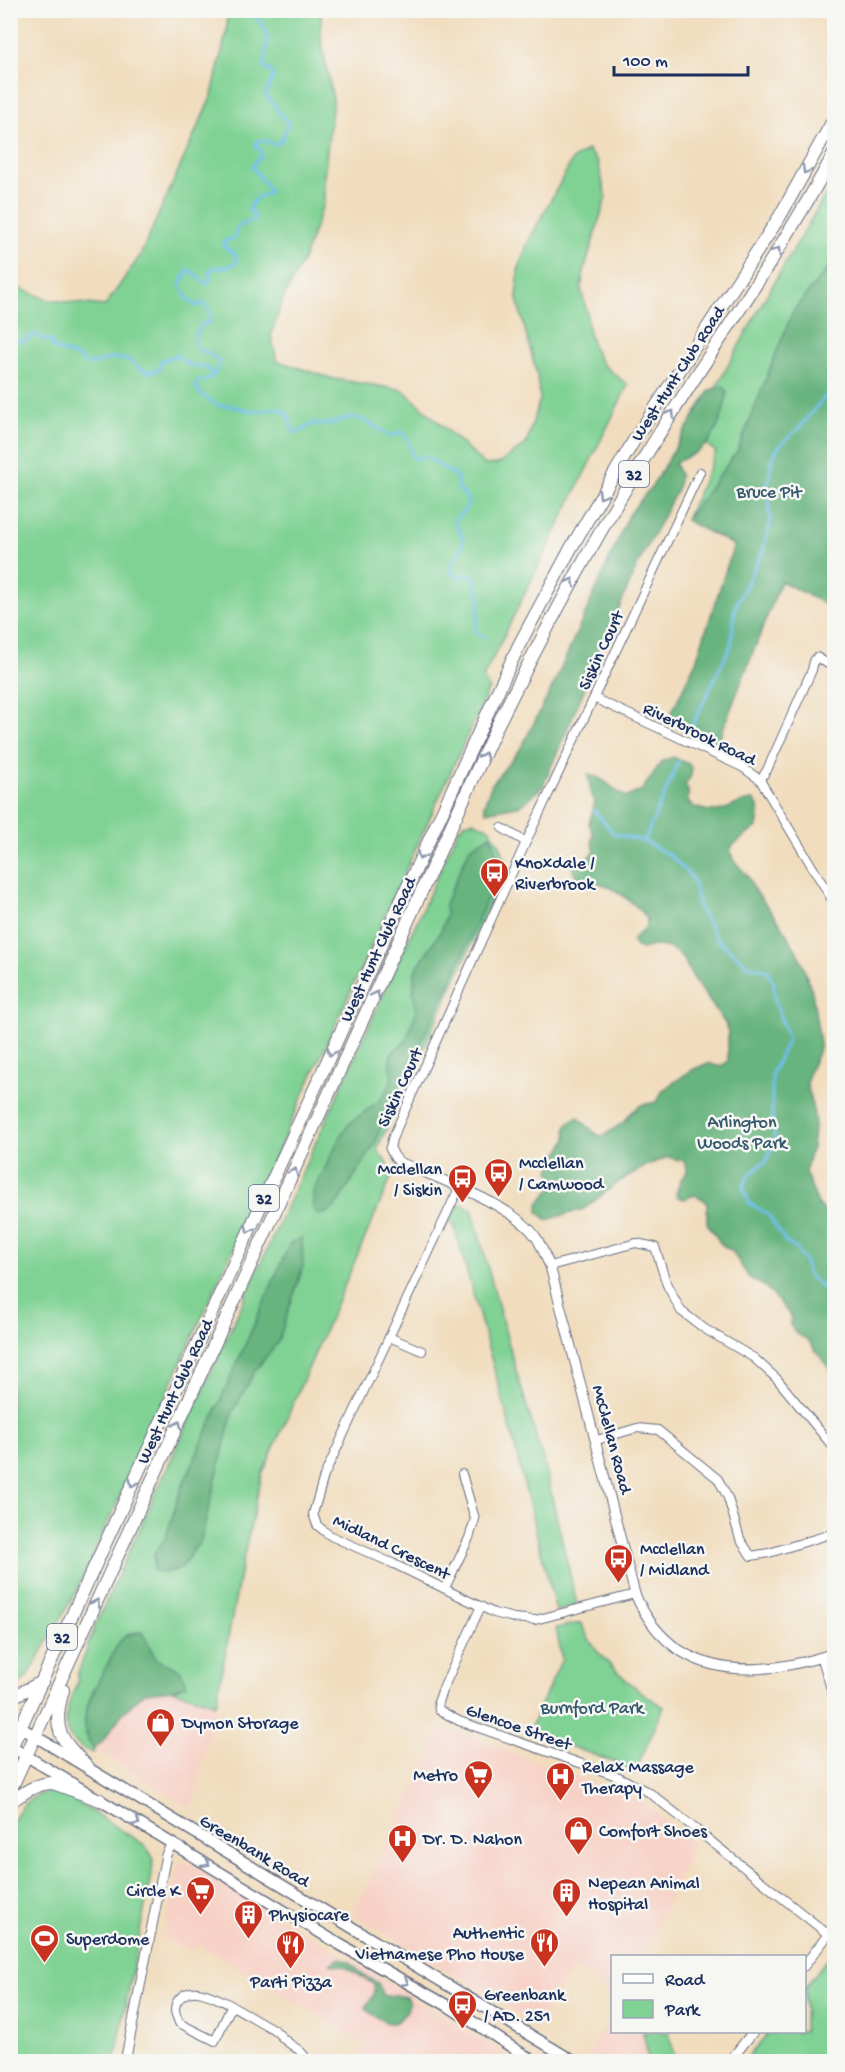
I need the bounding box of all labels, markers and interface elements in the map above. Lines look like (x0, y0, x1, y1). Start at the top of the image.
scale bar (614, 39, 748, 77)
text: 100 m (622, 52, 668, 73)
one-way arrow (802, 164, 813, 174)
one-way arrow (770, 247, 782, 257)
street label: West Hunt Club Road (628, 302, 731, 446)
one-way arrow (664, 410, 675, 421)
road number: 32 (619, 461, 649, 487)
park label: Bruce Pit (736, 483, 803, 504)
one-way arrow (597, 489, 609, 499)
one-way arrow (564, 578, 575, 588)
street label: Siskin Court (575, 607, 630, 694)
street label: Riverbrook Road (639, 699, 760, 772)
one-way arrow (477, 752, 489, 763)
one-way arrow (416, 849, 428, 860)
place label: Knoxdale / Riverbrook (515, 854, 596, 896)
bus stop icon: Knoxdale / Riverbrook (478, 856, 510, 898)
street label: West Hunt Club Road (337, 873, 423, 1026)
one-way arrow (368, 990, 380, 1001)
street label: Siskin Court (374, 1044, 429, 1131)
one-way arrow (326, 1046, 338, 1057)
park label: Arlington Woods Park (697, 1113, 789, 1155)
place label: Mcclellan / Camwood (519, 1154, 605, 1196)
bus stop icon: Mcclellan / Camwood (482, 1156, 514, 1198)
place label: Mcclellan / Siskin (378, 1160, 442, 1202)
bus stop icon: Mcclellan / Siskin (447, 1162, 479, 1204)
one-way arrow (287, 1167, 299, 1178)
road number: 32 (249, 1185, 279, 1211)
one-way arrow (245, 1223, 257, 1234)
street label: West Hunt Club Road (134, 1315, 220, 1468)
street label: McClellan Road (586, 1383, 636, 1498)
one-way arrow (170, 1421, 182, 1432)
one-way arrow (128, 1477, 140, 1488)
street label: Midland Crescent (329, 1511, 454, 1586)
place label: Mcclellan / Midland (640, 1540, 710, 1582)
bus stop icon: Mcclellan / Midland (603, 1542, 635, 1584)
one-way arrow (89, 1598, 101, 1609)
road number: 32 (47, 1624, 77, 1650)
park label: Burnford Park (540, 1699, 645, 1720)
street label: Glencoe Street (463, 1701, 575, 1757)
shop icon: Dymon Storage (145, 1706, 177, 1748)
place label: Dymon Storage (181, 1714, 299, 1735)
supermarket icon: Metro (463, 1758, 495, 1800)
place label: Relax Massage Therapy (581, 1758, 694, 1800)
hospital icon: Relax Massage Therapy (545, 1760, 577, 1802)
place label: Metro (413, 1766, 458, 1787)
street label: Greenbank Road (195, 1811, 314, 1894)
one-way arrow (130, 1814, 140, 1826)
shop icon: Comfort Shoes (562, 1814, 594, 1856)
hospital icon: Dr. D. Nahon (386, 1822, 418, 1864)
place label: Comfort Shoes (599, 1822, 708, 1843)
place label: Dr. D. Nahon (422, 1830, 522, 1851)
one-way arrow (200, 1856, 210, 1868)
supermarket icon: Circle K (185, 1874, 217, 1916)
place label: Nepean Animal Hospital (588, 1874, 700, 1916)
building icon: Nepean Animal Hospital (551, 1876, 583, 1918)
place label: Circle K (126, 1882, 182, 1903)
building icon: Physiocare (232, 1898, 264, 1940)
place label: Physiocare (268, 1906, 350, 1927)
sports icon: Superdome (29, 1922, 61, 1964)
place label: Authentic Vietnamese Pho House (354, 1924, 525, 1966)
restaurant icon: Authentic Vietnamese Pho House (529, 1926, 561, 1968)
restaurant icon: Parti Pizza (275, 1928, 307, 1970)
place label: Superdome (66, 1930, 150, 1951)
legend (611, 1955, 806, 2033)
text: Road (665, 1971, 706, 1992)
place label: Parti Pizza (249, 1973, 333, 1994)
one-way arrow (399, 1975, 409, 1986)
place label: Greenbank / AD. 251 (484, 1986, 567, 2028)
bus stop icon: Greenbank / AD. 251 (447, 1988, 479, 2030)
text: Park (664, 2001, 701, 2022)

